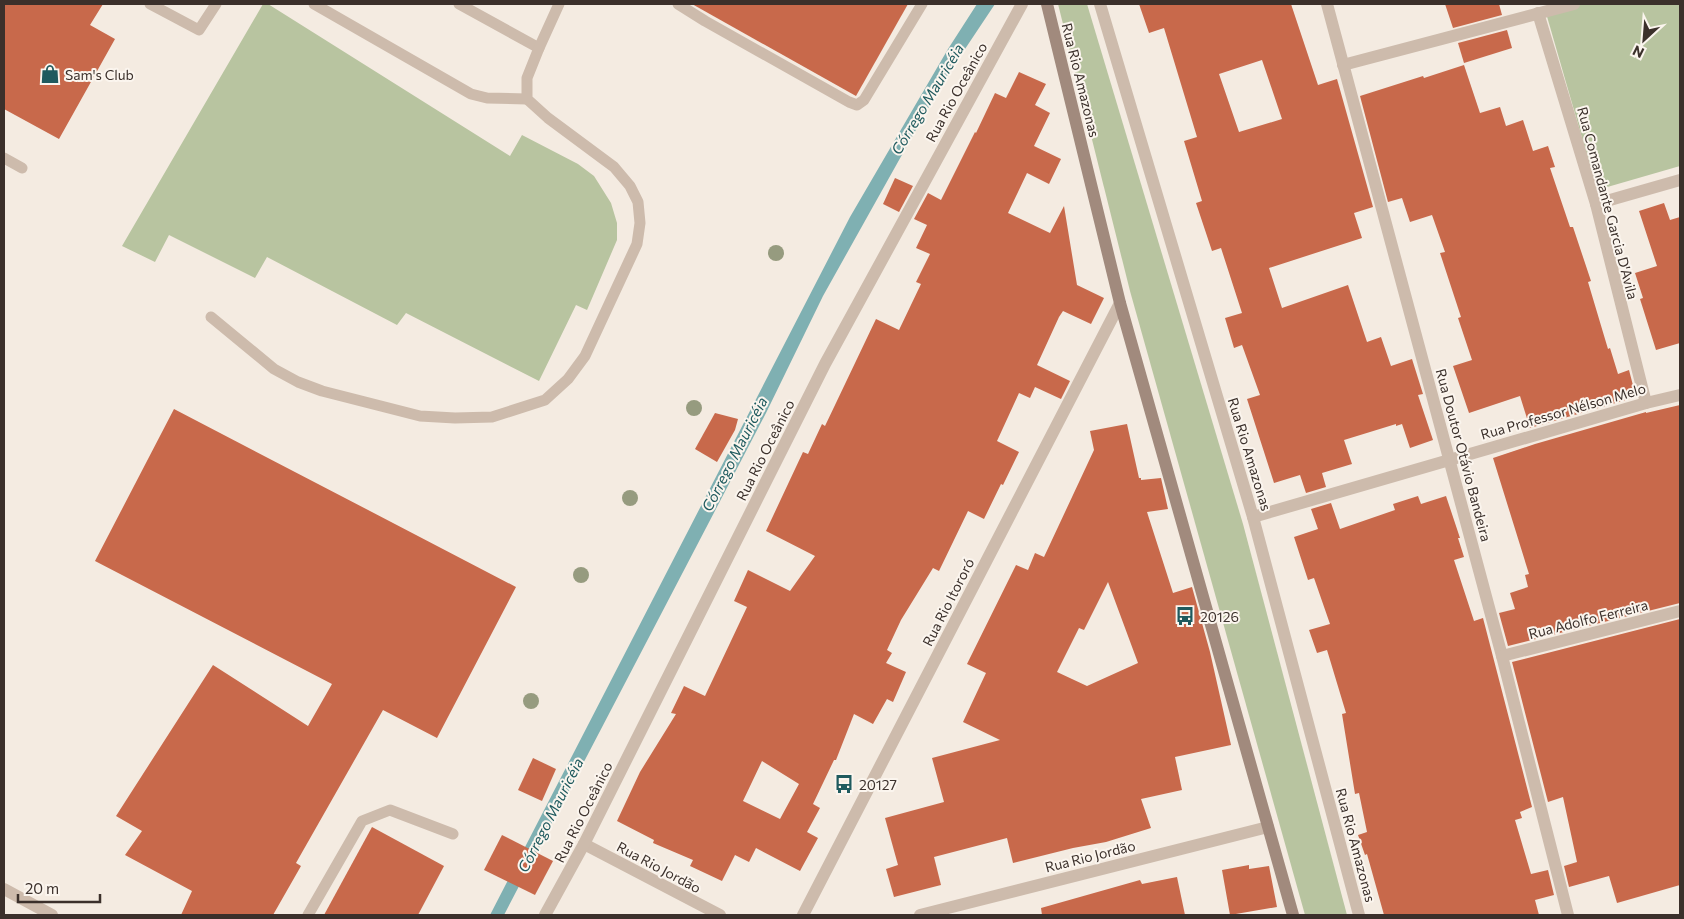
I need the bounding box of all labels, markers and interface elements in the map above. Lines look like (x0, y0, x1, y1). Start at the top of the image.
north arrow (1619, 15, 1669, 65)
street label: Rua Rio Amazonas (1059, 21, 1103, 139)
street label: Rua Rio Oceânico (922, 39, 990, 145)
water label: Córrego Mauricéia (887, 40, 967, 158)
text: N (1630, 42, 1647, 62)
shop icon: Sam's Club (39, 63, 61, 85)
place label: Sam's Club (65, 66, 134, 83)
street label: Rua Comandante Garcia D'Avila (1574, 105, 1642, 301)
street label: Rua Doutor Otávio Bandeira (1433, 367, 1495, 543)
street label: Rua Professor Nélson Melo (1478, 379, 1648, 443)
water label: Córrego Mauricéia (697, 394, 771, 514)
street label: Rua Rio Amazonas (1225, 395, 1275, 513)
street label: Rua Rio Oceânico (732, 397, 798, 503)
street label: Rua Rio Itororó (919, 555, 977, 649)
street label: Rua Adolfo Ferreira (1526, 596, 1650, 642)
bus stop icon: 20126 (1174, 605, 1196, 627)
place label: 20126 (1200, 608, 1239, 625)
water label: Córrego Mauricéia (513, 755, 587, 875)
street label: Rua Rio Oceânico (550, 759, 616, 865)
bus stop icon: 20127 (833, 773, 855, 795)
place label: 20127 (859, 776, 897, 793)
street label: Rua Rio Amazonas (1333, 786, 1379, 904)
street label: Rua Rio Jordão (1043, 837, 1137, 875)
street label: Rua Rio Jordão (614, 838, 704, 896)
scale bar (18, 872, 100, 904)
text: 20 m (25, 879, 59, 897)

